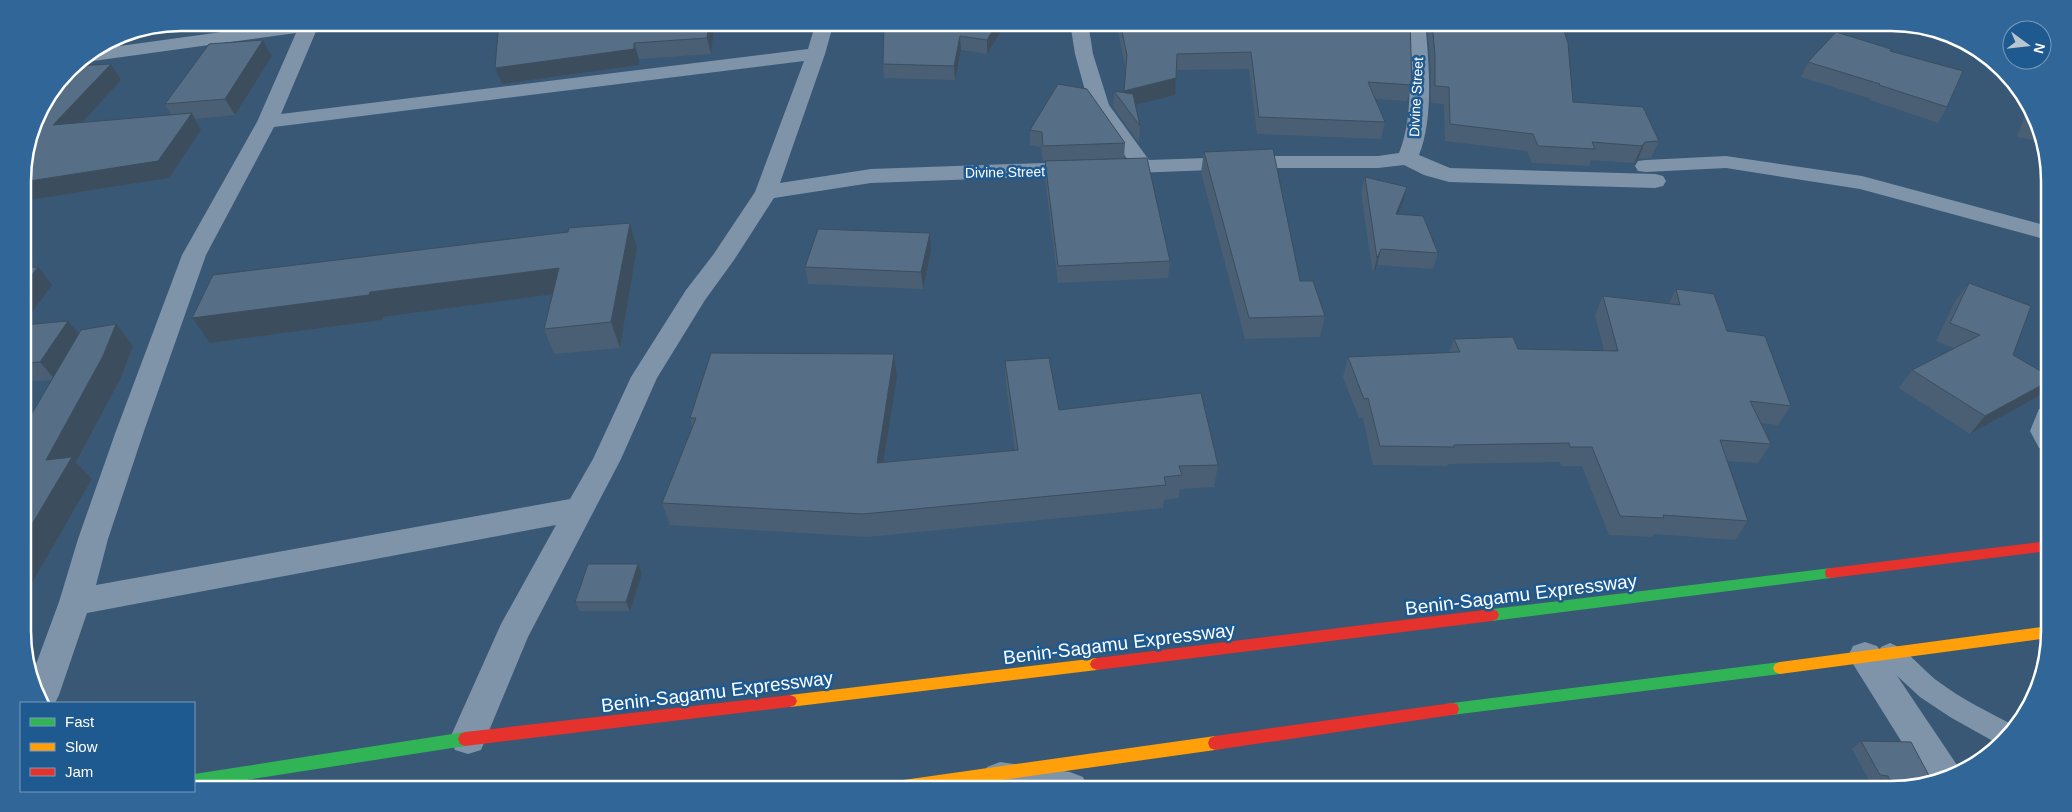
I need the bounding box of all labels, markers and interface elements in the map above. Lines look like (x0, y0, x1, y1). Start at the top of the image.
north arrow (2002, 20, 2052, 70)
text: N (2031, 41, 2049, 55)
street label: Divine Street (1406, 56, 1426, 137)
street label: Divine Street (965, 163, 1045, 181)
street label: Benin-Sagamu Expressway (1404, 570, 1639, 619)
street label: Benin-Sagamu Expressway (1002, 619, 1237, 668)
street label: Benin-Sagamu Expressway (600, 667, 835, 716)
legend (20, 702, 195, 792)
text: Fast (65, 713, 95, 730)
text: Slow (65, 738, 98, 755)
text: Jam (65, 763, 93, 780)

